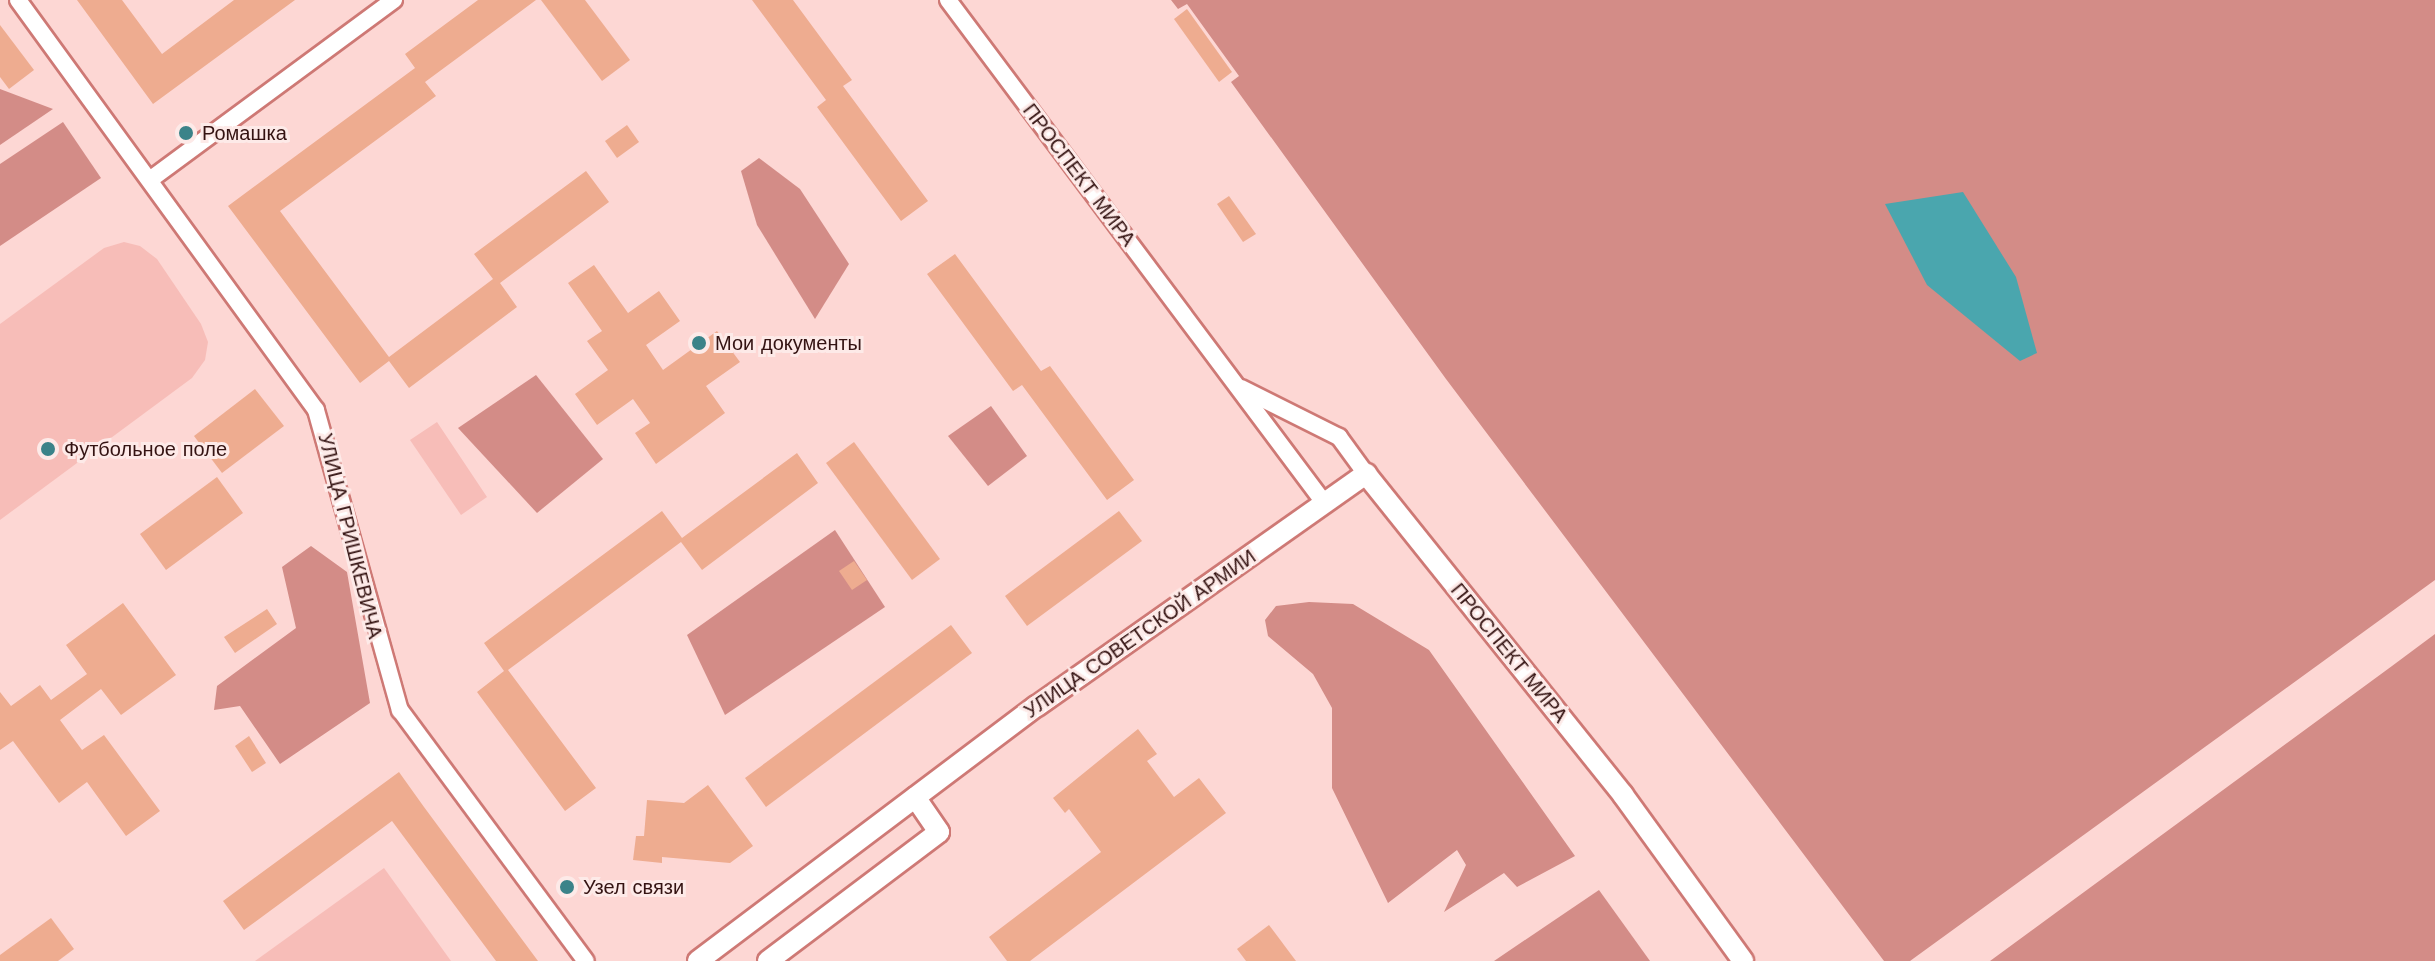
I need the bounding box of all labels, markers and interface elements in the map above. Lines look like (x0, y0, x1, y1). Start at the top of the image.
street label: ПРОСПЕКТ МИРА (1018, 99, 1140, 251)
place label: Ромашка (202, 121, 287, 145)
marker: Ромашка (177, 124, 195, 142)
place label: Мои документы (715, 331, 862, 355)
marker: Мои документы (690, 334, 708, 352)
street label: УЛИЦА ГРИШКЕВИЧА (313, 431, 387, 641)
place label: Футбольное поле (64, 437, 227, 461)
marker: Футбольное поле (39, 440, 57, 458)
street label: УЛИЦА СОВЕТСКОЙ АРМИИ (1019, 545, 1261, 723)
street label: ПРОСПЕКТ МИРА (1446, 579, 1572, 727)
place label: Узел связи (583, 875, 684, 899)
marker: Узел связи (558, 878, 576, 896)

